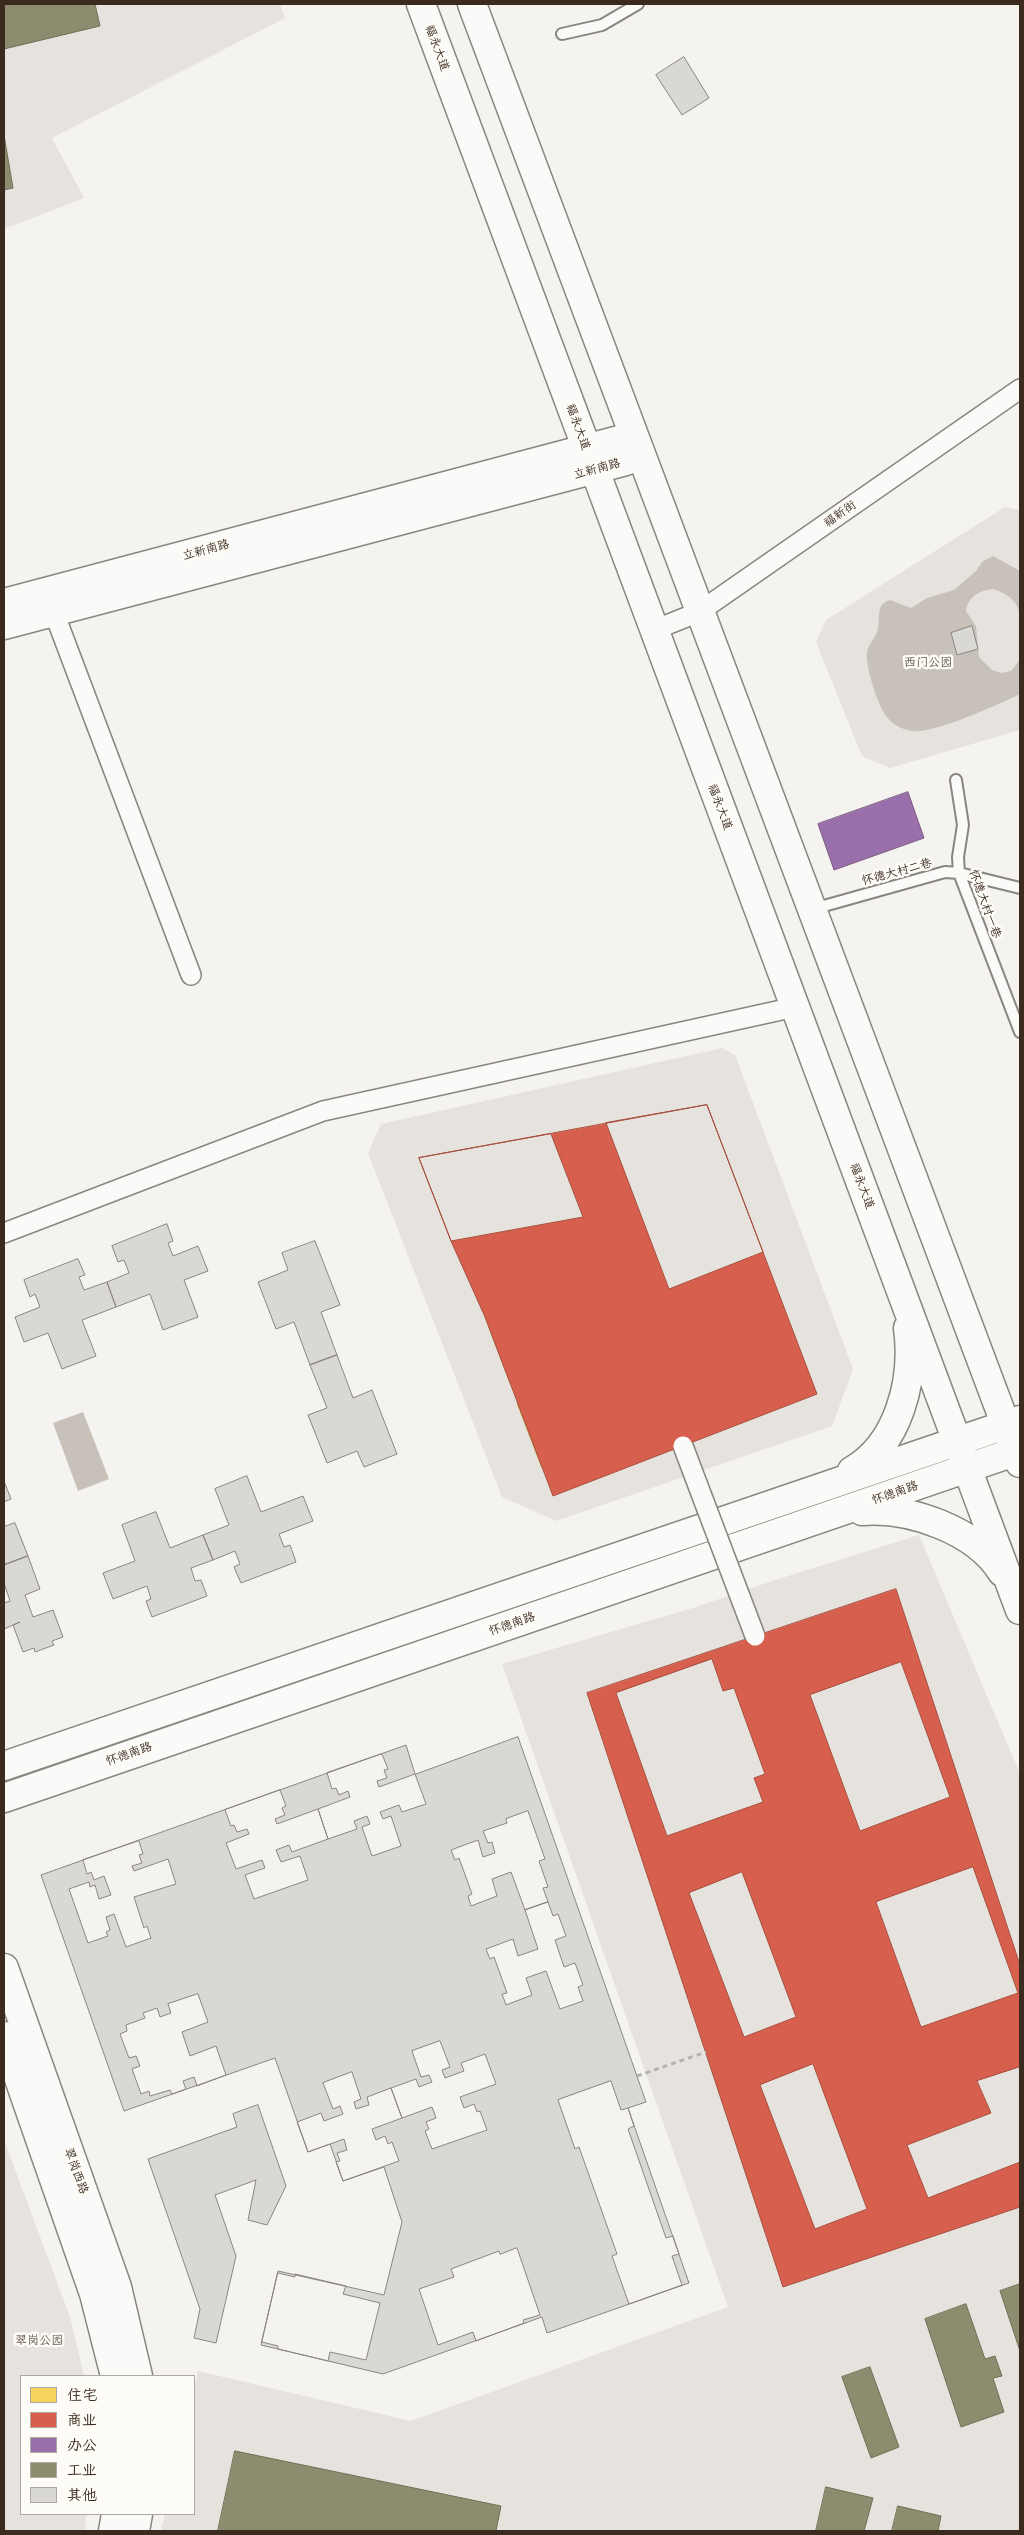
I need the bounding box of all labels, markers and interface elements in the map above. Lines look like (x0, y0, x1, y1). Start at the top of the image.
street label: 福永大道 (422, 23, 452, 73)
street label: 福永大道 (563, 402, 593, 452)
street label: 立新南路 (572, 456, 622, 482)
street label: 福新街 (821, 498, 859, 530)
street label: 立新南路 (181, 537, 231, 563)
park label: 西门公园 (904, 656, 952, 670)
street label: 福永大道 (705, 782, 735, 832)
street label: 怀德大村二巷 (860, 856, 934, 888)
street label: 怀德大村一巷 (966, 868, 1004, 940)
street label: 福永大道 (847, 1161, 877, 1211)
street label: 怀德南路 (870, 1478, 920, 1508)
street label: 怀德南路 (487, 1609, 537, 1639)
street label: 怀德南路 (104, 1739, 154, 1769)
street label: 翠岗西路 (61, 2146, 91, 2196)
park label: 翠岗公园 (15, 2334, 63, 2348)
legend (20, 2375, 195, 2515)
text: 住宅 (67, 2385, 97, 2404)
text: 商业 (67, 2410, 97, 2429)
text: 办公 (67, 2435, 97, 2454)
text: 工业 (67, 2460, 97, 2479)
text: 其他 (67, 2485, 97, 2504)

